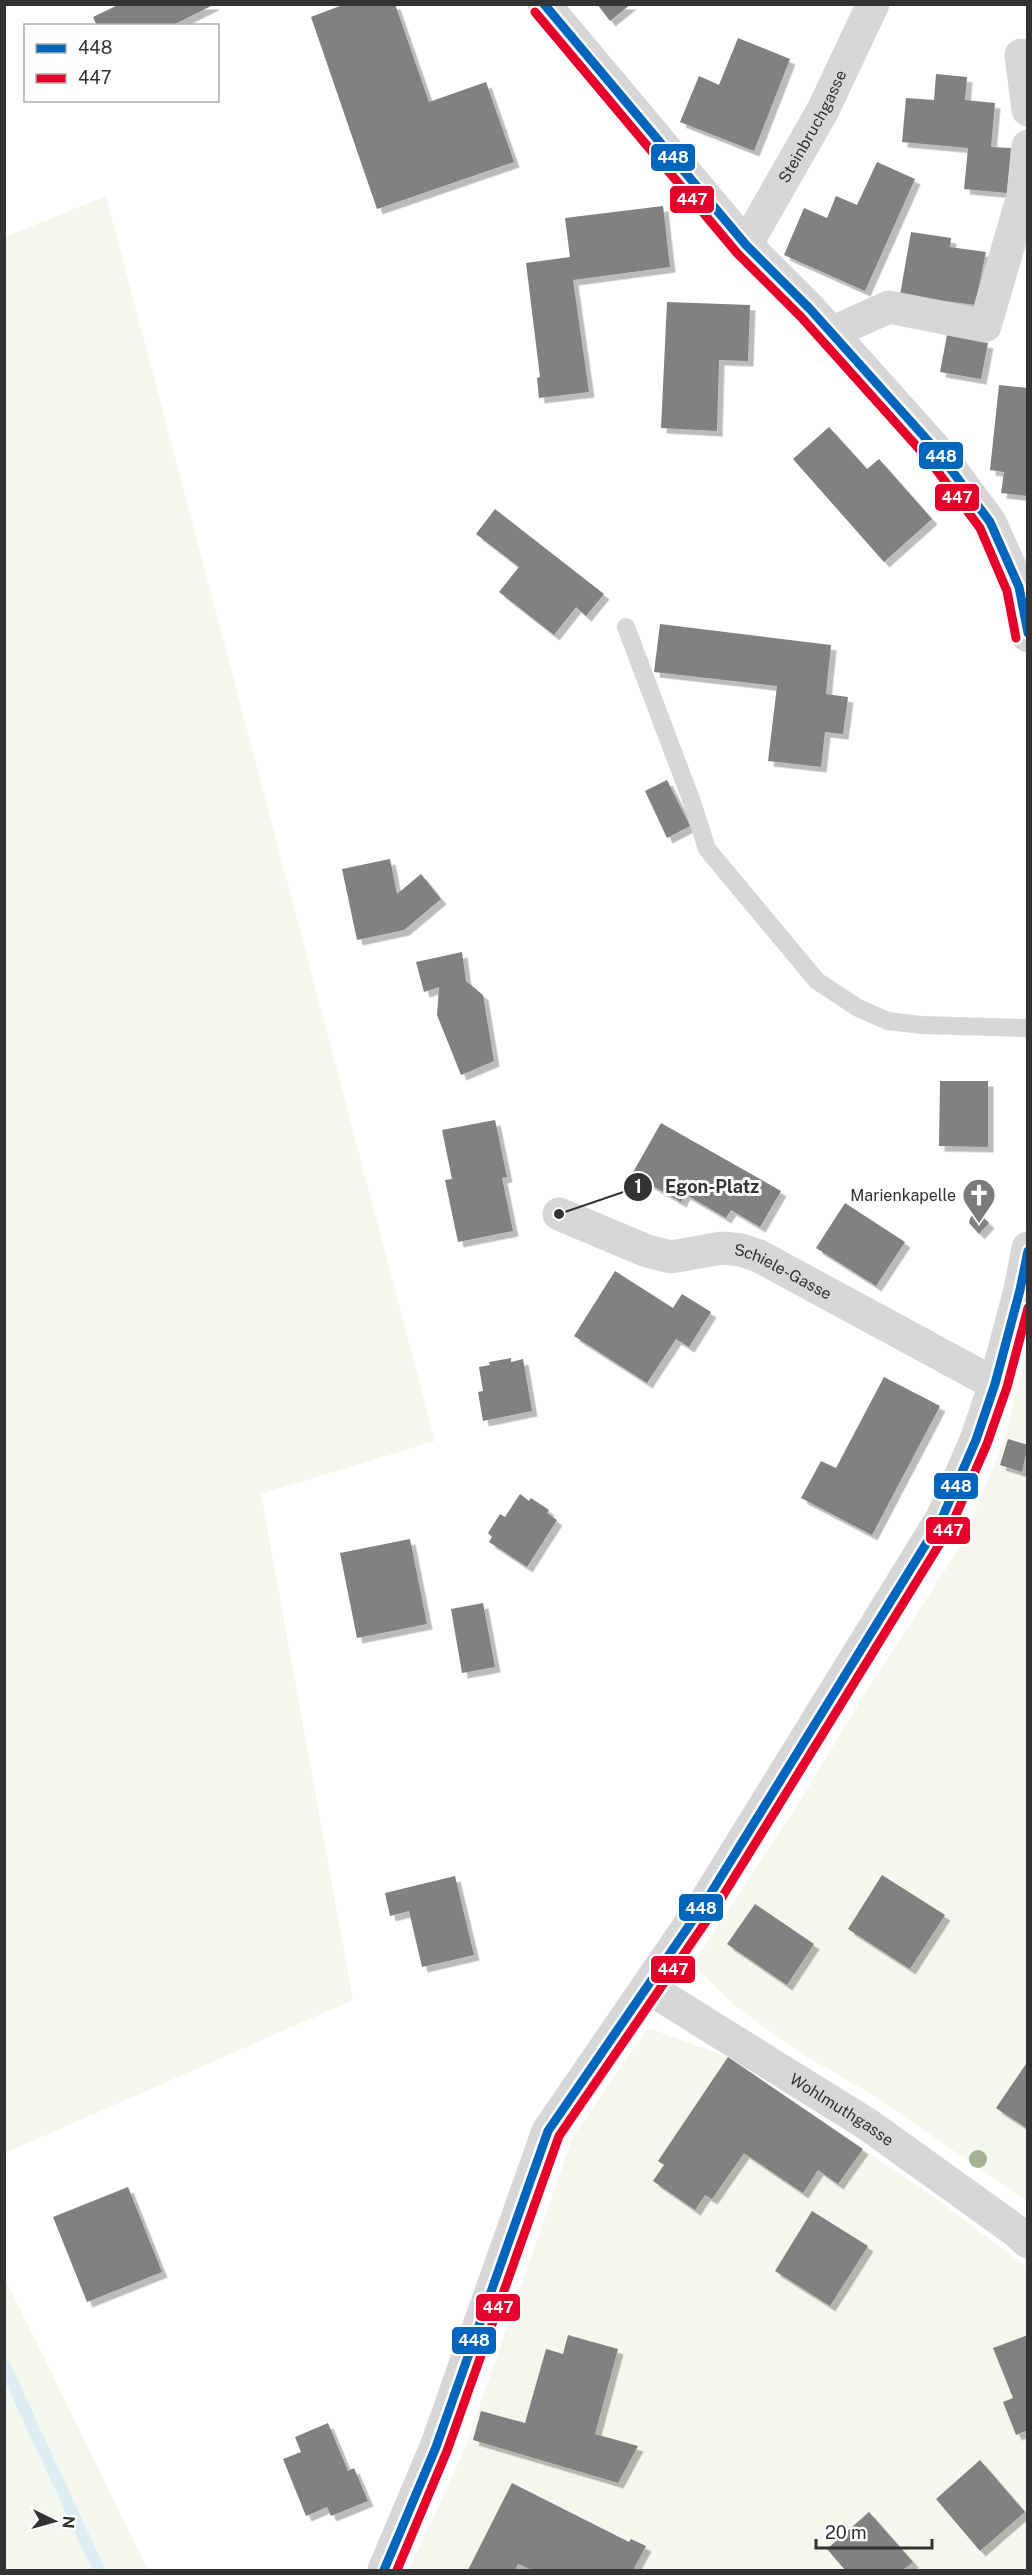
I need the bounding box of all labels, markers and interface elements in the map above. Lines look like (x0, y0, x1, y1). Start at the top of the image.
legend (24, 24, 219, 102)
text: 448 (78, 37, 112, 58)
text: 447 (78, 67, 111, 88)
street label: Steinbruchgasse (774, 67, 850, 186)
line badge: 448 (650, 143, 696, 172)
text: 448 (657, 148, 689, 167)
line badge: 447 (669, 185, 715, 214)
text: 447 (676, 190, 708, 209)
line badge: 448 (918, 441, 964, 470)
text: 448 (925, 447, 957, 466)
line badge: 447 (934, 483, 980, 512)
text: 447 (941, 488, 973, 507)
callout: Egon-Platz (623, 1169, 771, 1205)
text: 1 (634, 1176, 642, 1197)
text: Egon-Platz (665, 1176, 759, 1197)
church icon: Marienkapelle (961, 1177, 997, 1224)
place label: Marienkapelle (850, 1186, 956, 1205)
street label: Schiele-Gasse (733, 1240, 835, 1303)
line badge: 448 (933, 1472, 979, 1500)
text: 448 (940, 1477, 972, 1496)
line badge: 447 (925, 1516, 971, 1545)
text: 447 (932, 1521, 964, 1540)
line badge: 448 (678, 1893, 724, 1922)
text: 448 (685, 1899, 717, 1918)
line badge: 447 (650, 1955, 696, 1984)
text: 447 (657, 1960, 689, 1979)
street label: Wohlmuthgasse (786, 2069, 898, 2150)
line badge: 447 (475, 2293, 521, 2322)
text: 447 (482, 2298, 514, 2317)
line badge: 448 (451, 2326, 497, 2355)
text: 448 (458, 2331, 490, 2350)
north arrow (24, 2491, 84, 2551)
scale bar (816, 2512, 932, 2550)
text: N (58, 2515, 78, 2529)
text: 20 m (825, 2522, 867, 2543)

